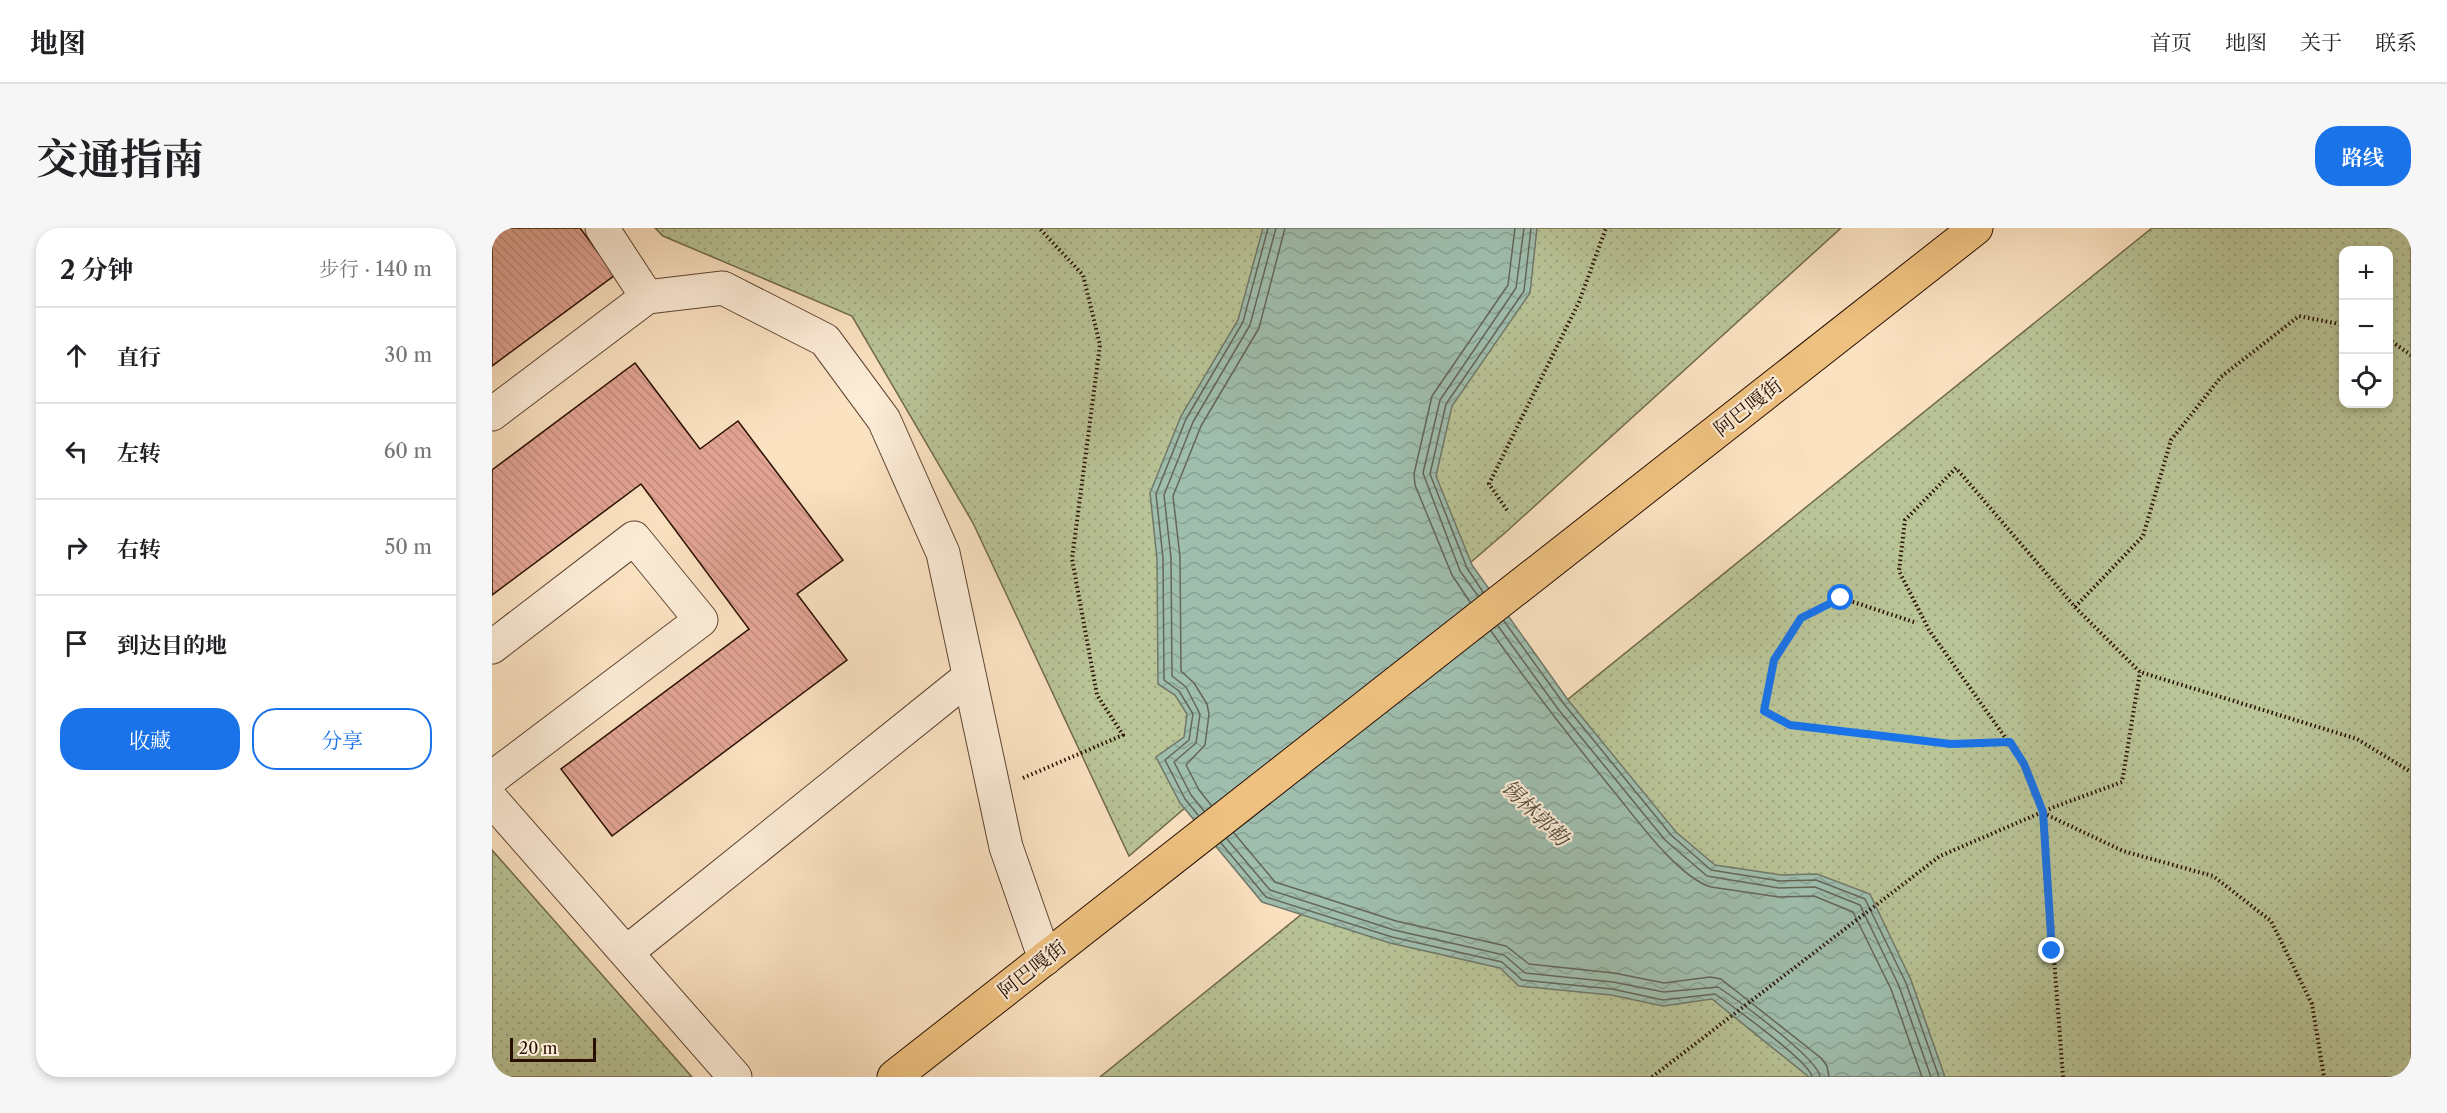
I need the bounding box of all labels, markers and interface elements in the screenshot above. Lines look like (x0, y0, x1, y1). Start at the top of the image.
text: 地图 (30, 26, 86, 60)
text: 首页 (2150, 30, 2192, 55)
text: 地图 (2225, 30, 2267, 55)
text: 关于 (2300, 30, 2342, 55)
text: 联系 (2375, 30, 2417, 55)
button: 路线 (2315, 126, 2411, 186)
text: 交通指南 (36, 133, 204, 185)
map controls (2339, 246, 2393, 408)
button: + (2339, 246, 2393, 300)
text: 2 分钟 (60, 254, 134, 286)
text: 步行 · 140 m (319, 257, 432, 281)
button: − (2339, 300, 2393, 354)
icon: ahead (60, 339, 93, 372)
text: 30 m (384, 343, 432, 367)
text: 直行 (117, 344, 161, 371)
button: locate (2339, 354, 2393, 408)
street label: 阿巴嘎街 (1709, 373, 1787, 441)
icon: left (60, 435, 93, 468)
text: 60 m (384, 439, 432, 463)
text: 左转 (117, 440, 161, 467)
icon: right (60, 531, 93, 564)
text: 50 m (385, 535, 432, 559)
text: 右转 (117, 536, 161, 563)
route start (1827, 584, 1853, 610)
icon: arrive (60, 627, 93, 660)
text: 到达目的地 (117, 632, 227, 659)
button: 收藏 (60, 708, 240, 770)
button: 分享 (252, 708, 432, 770)
water label: 锡林郭勒 (1496, 774, 1576, 853)
street label: 阿巴嘎街 (993, 935, 1071, 1003)
route end (2038, 937, 2064, 963)
scale bar (510, 1035, 596, 1062)
text: 20 m (519, 1038, 558, 1058)

